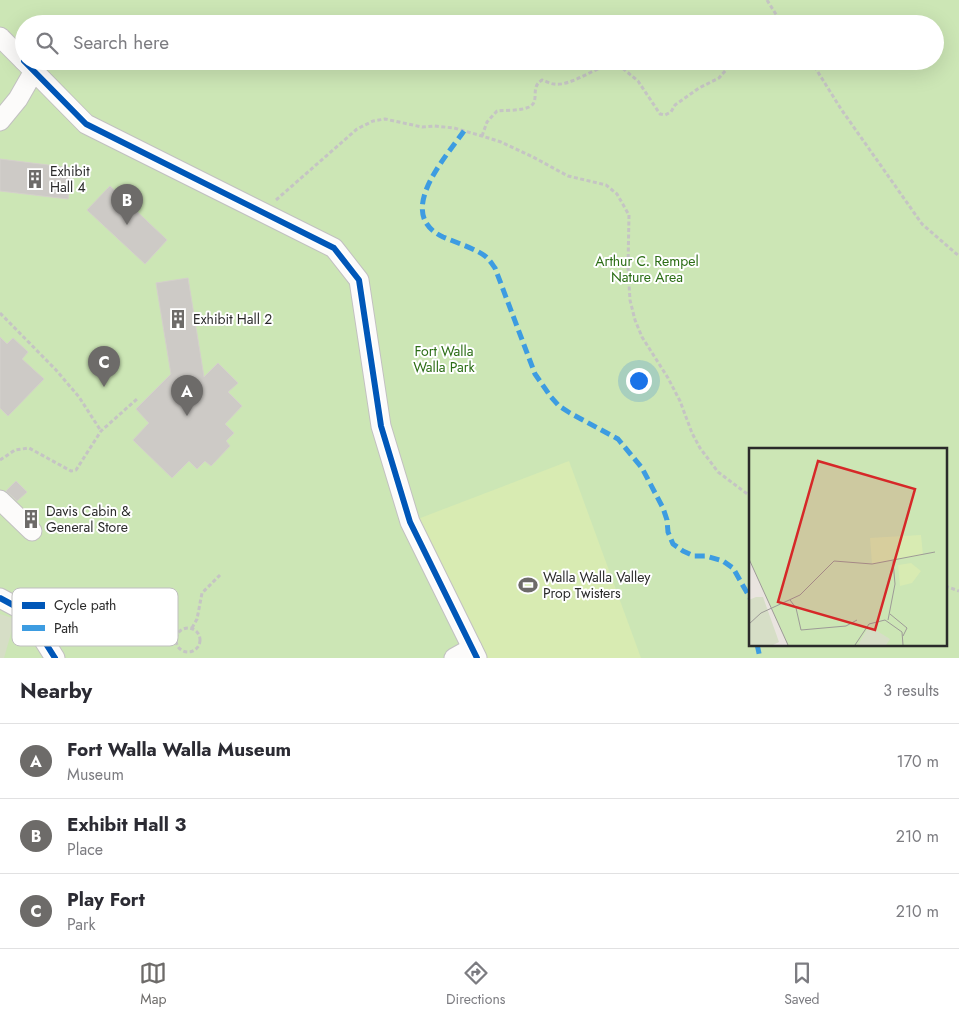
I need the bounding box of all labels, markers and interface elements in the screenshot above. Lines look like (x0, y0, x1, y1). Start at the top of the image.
search box (15, 15, 944, 70)
icon: search (33, 29, 61, 57)
text: Search here (73, 29, 169, 56)
place label: Exhibit Hall 4 (50, 161, 90, 197)
building icon: Exhibit Hall 4 (24, 168, 46, 190)
pin: B (111, 184, 143, 225)
park label: Arthur C. Rempel Nature Area (595, 251, 699, 287)
building icon: Exhibit Hall 2 (167, 308, 189, 330)
place label: Exhibit Hall 2 (193, 309, 272, 329)
park label: Fort Walla Walla Park (413, 341, 476, 377)
pin: C (88, 346, 120, 387)
your location (626, 368, 652, 394)
pin: A (171, 375, 203, 416)
inset map (749, 448, 946, 646)
place label: Davis Cabin & General Store (46, 501, 131, 537)
building icon: Davis Cabin & General Store (20, 508, 42, 530)
place label: Walla Walla Valley Prop Twisters (543, 567, 651, 603)
sports icon: Walla Walla Valley Prop Twisters (517, 574, 539, 596)
legend (12, 588, 178, 646)
text: Cycle path (54, 595, 116, 615)
text: Path (54, 618, 79, 638)
text: Nearby (20, 676, 92, 706)
text: 3 results (883, 679, 939, 702)
text: Fort Walla Walla Museum (67, 736, 291, 763)
text: A (30, 750, 42, 773)
text: 170 m (897, 750, 939, 773)
text: Museum (67, 763, 124, 786)
text: Exhibit Hall 3 (67, 811, 186, 838)
text: B (31, 825, 41, 848)
text: 210 m (896, 825, 939, 848)
text: Place (67, 838, 103, 861)
text: Play Fort (67, 886, 145, 913)
text: C (30, 900, 42, 923)
text: 210 m (896, 900, 939, 923)
text: Park (67, 913, 96, 936)
tab: Map (139, 959, 167, 1009)
tab: Directions (446, 959, 505, 1009)
tab: Saved (784, 959, 820, 1009)

